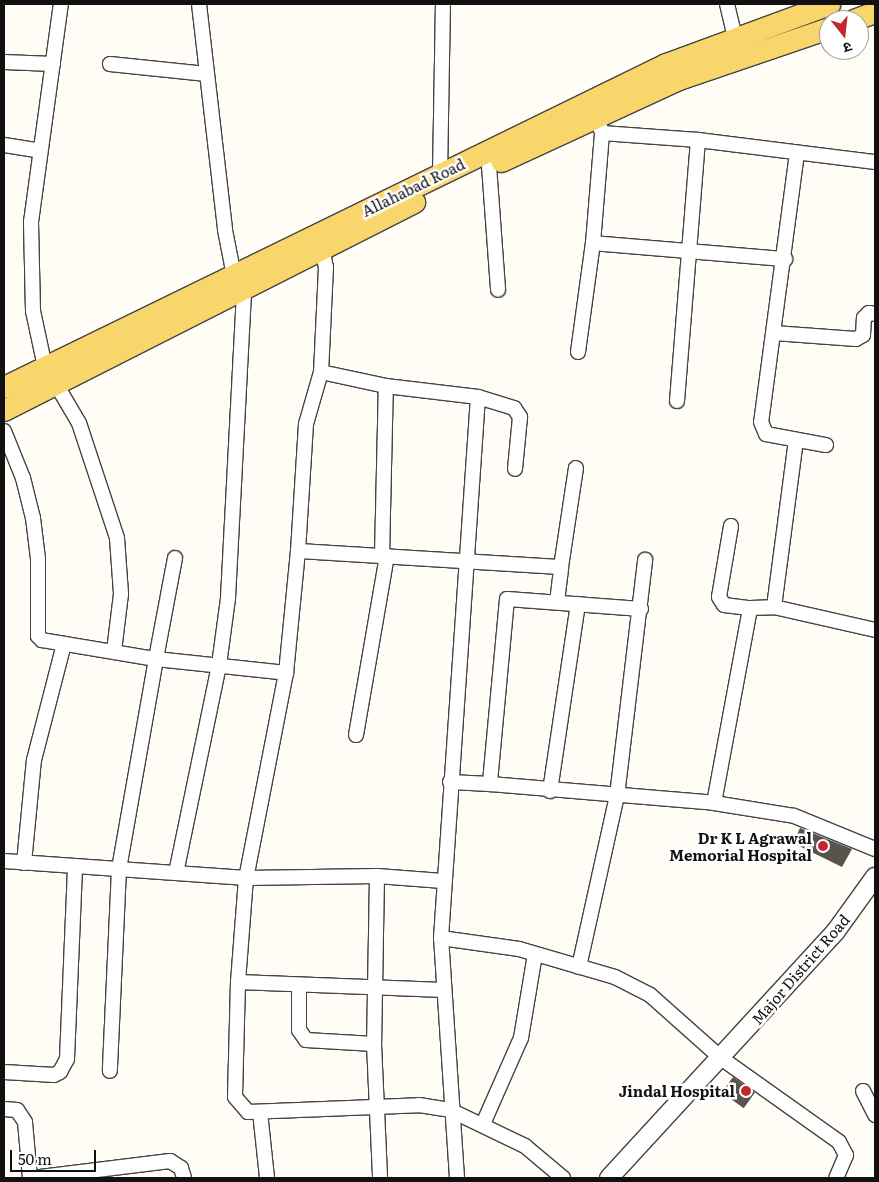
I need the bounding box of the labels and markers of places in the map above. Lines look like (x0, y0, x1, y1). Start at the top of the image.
place label: Dr K L Agrawal Memorial Hospital (669, 828, 812, 863)
marker: Dr K L Agrawal Memorial Hospital (816, 839, 830, 853)
place label: Jindal Hospital (619, 1082, 735, 1100)
marker: Jindal Hospital (739, 1084, 753, 1098)

